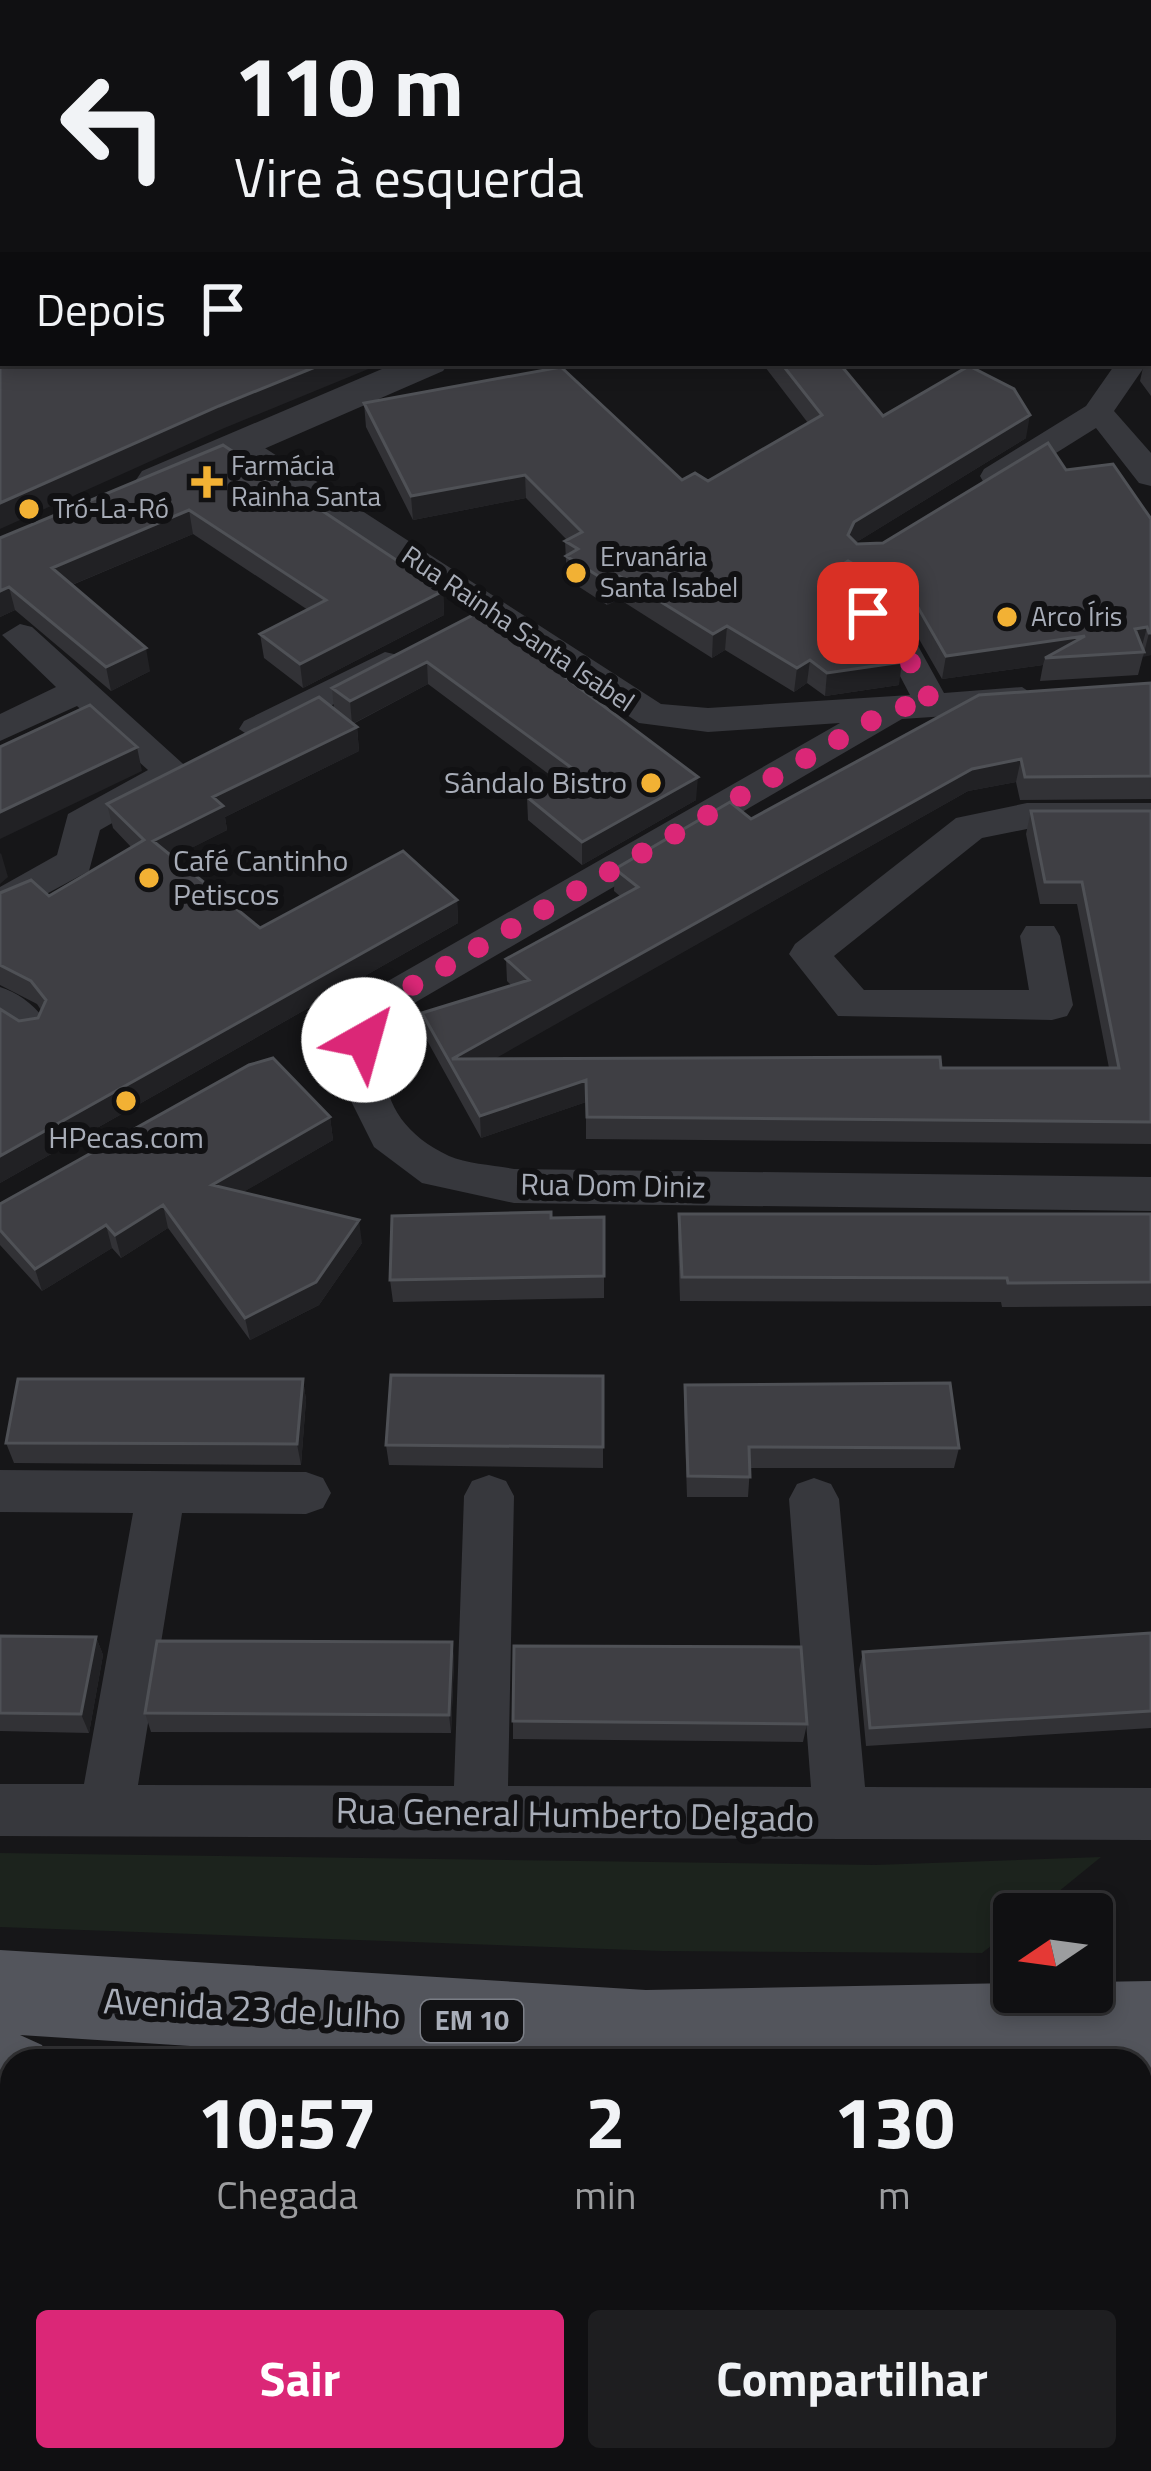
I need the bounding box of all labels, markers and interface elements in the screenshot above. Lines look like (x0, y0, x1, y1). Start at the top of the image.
text: 110 m (234, 21, 464, 149)
icon: left (36, 48, 192, 204)
text: Vire à esquerda (234, 136, 584, 218)
text: Depois (36, 275, 166, 343)
icon: arrive (190, 276, 256, 342)
place label: Farmácia Rainha Santa (231, 444, 382, 516)
marker: Farmácia Rainha Santa (194, 469, 220, 495)
place label: Tró-La-Ró (53, 487, 169, 528)
marker: Tró-La-Ró (16, 496, 42, 522)
street label: Rua Rainha Santa Isabel (394, 534, 644, 721)
place label: Ervanária Santa Isabel (600, 535, 738, 607)
marker: Ervanária Santa Isabel (563, 560, 589, 586)
pin (817, 562, 919, 664)
icon: arrive (835, 580, 901, 646)
place label: Arco Íris (1031, 595, 1122, 636)
marker: Arco Íris (994, 604, 1020, 630)
place label: Sândalo Bistro (444, 759, 627, 805)
marker: Sândalo Bistro (638, 770, 664, 796)
place label: Café Cantinho Petiscos (173, 837, 348, 917)
marker: Café Cantinho Petiscos (136, 865, 162, 891)
position arrow (301, 977, 427, 1103)
marker: HPecas.com (113, 1088, 139, 1114)
place label: HPecas.com (48, 1114, 204, 1160)
street label: Rua Dom Diniz (520, 1160, 706, 1210)
street label: Rua General Humberto Delgado (335, 1782, 815, 1845)
north arrow (993, 1893, 1113, 2013)
map controls (993, 1893, 1113, 2013)
street label: Avenida 23 de Julho (102, 1972, 402, 2043)
road number: EM 10 (421, 2000, 523, 2042)
text: 10:57 (197, 2066, 377, 2176)
text: 2 (585, 2066, 626, 2176)
text: 130 (834, 2066, 955, 2176)
text: Chegada (216, 2165, 358, 2224)
text: min (574, 2165, 636, 2224)
text: m (878, 2165, 910, 2224)
button: Sair (36, 2310, 564, 2448)
button: Compartilhar (588, 2310, 1116, 2448)

